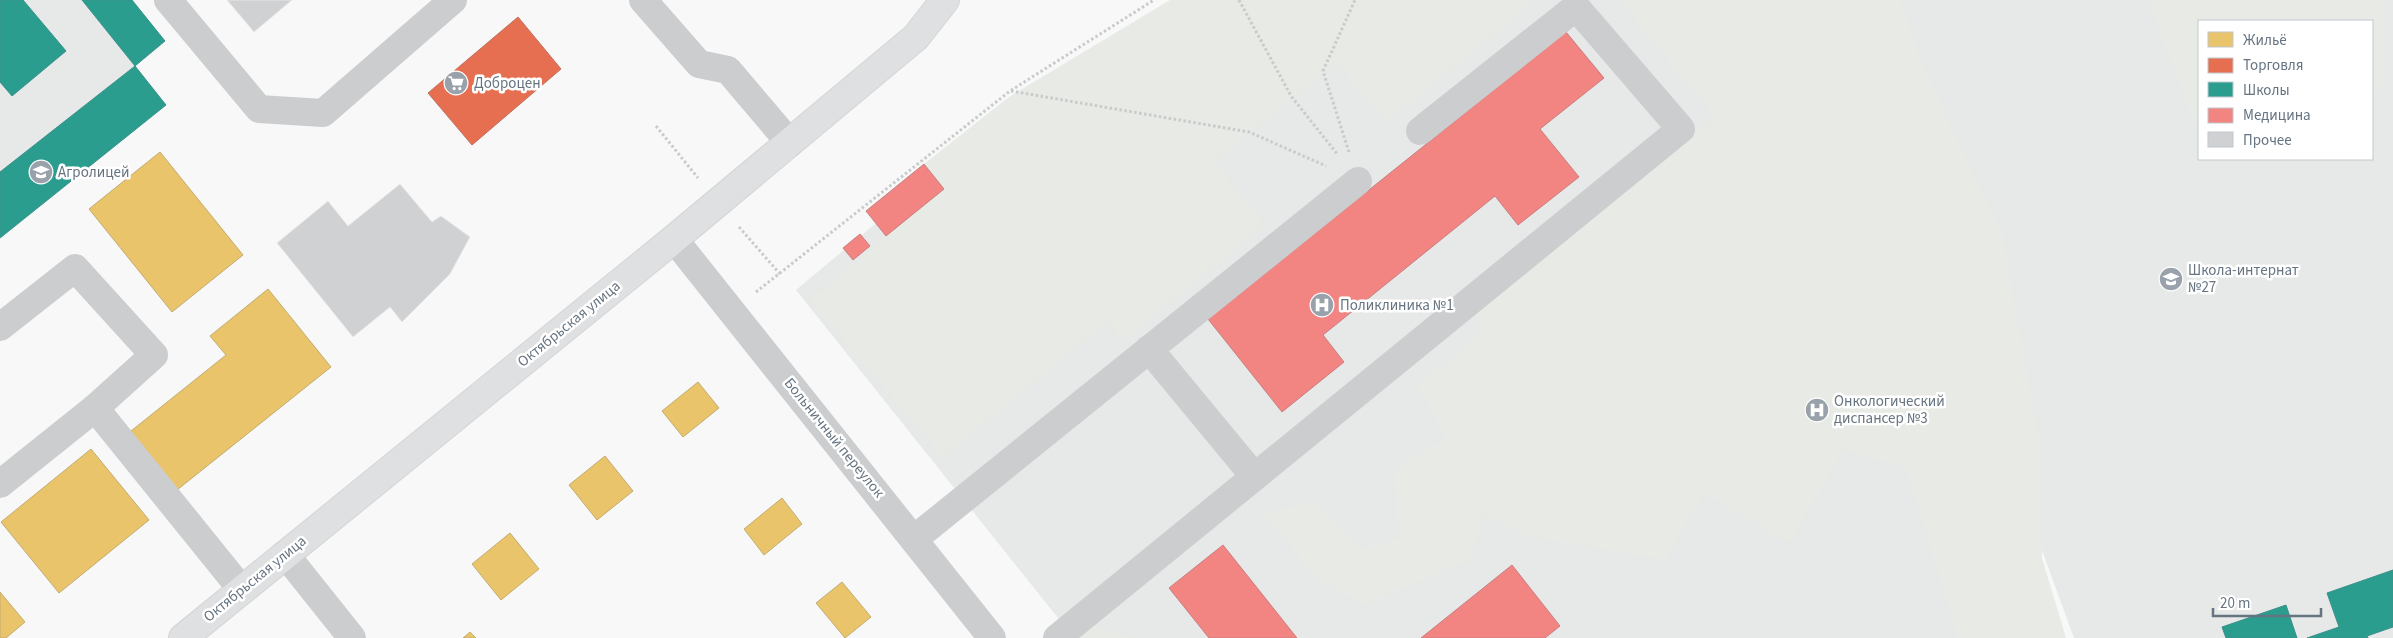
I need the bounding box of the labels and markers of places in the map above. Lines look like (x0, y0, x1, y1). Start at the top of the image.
supermarket icon: Доброцен (443, 70, 469, 96)
place label: Доброцен (474, 73, 541, 94)
school or university icon: Агролицей (28, 159, 54, 185)
place label: Агролицей (58, 162, 130, 183)
place label: Школа-интернат №27 (2188, 260, 2299, 298)
school or university icon: Школа-интернат №27 (2158, 266, 2184, 292)
hospital icon: Поликлиника №1 (1309, 292, 1335, 318)
place label: Поликлиника №1 (1340, 295, 1454, 316)
place label: Онкологический диспансер №3 (1834, 391, 1945, 429)
hospital icon: Онкологический диспансер №3 (1804, 397, 1830, 423)

